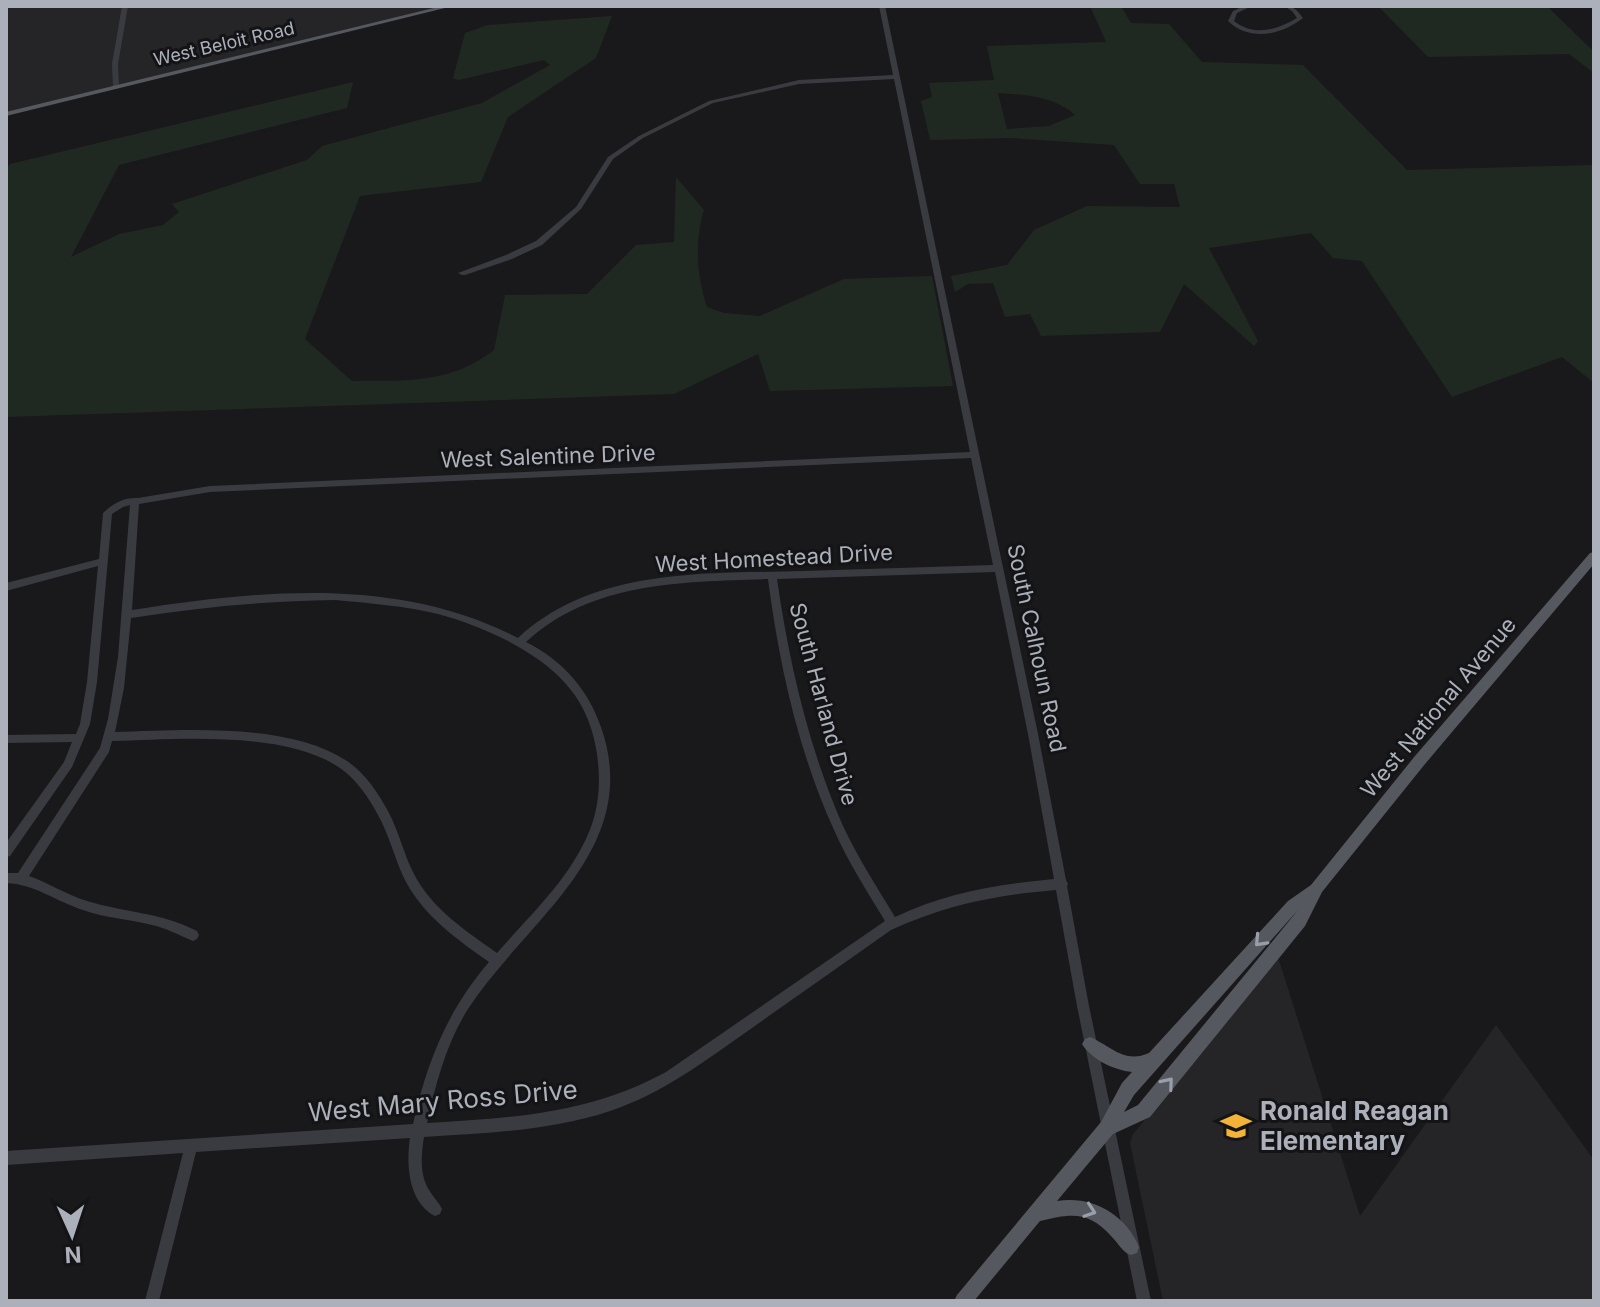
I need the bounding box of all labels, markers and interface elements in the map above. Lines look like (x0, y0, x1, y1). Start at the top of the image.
street label: West Beloit Road (151, 17, 296, 70)
street label: West Salentine Drive (440, 439, 656, 473)
street label: West Homestead Drive (654, 539, 894, 577)
street label: South Calhoun Road (1002, 542, 1072, 754)
street label: South Harland Drive (784, 600, 864, 808)
street label: West National Avenue (1355, 612, 1521, 802)
one-way arrow (1256, 931, 1270, 946)
street label: West Mary Ross Drive (307, 1073, 579, 1128)
one-way arrow (1158, 1078, 1173, 1092)
place label: Ronald Reagan Elementary (1260, 1095, 1449, 1156)
school or university icon: Ronald Reagan Elementary (1219, 1109, 1253, 1143)
north arrow (32, 1195, 112, 1275)
one-way arrow (1083, 1201, 1097, 1217)
text: N (64, 1242, 82, 1268)

